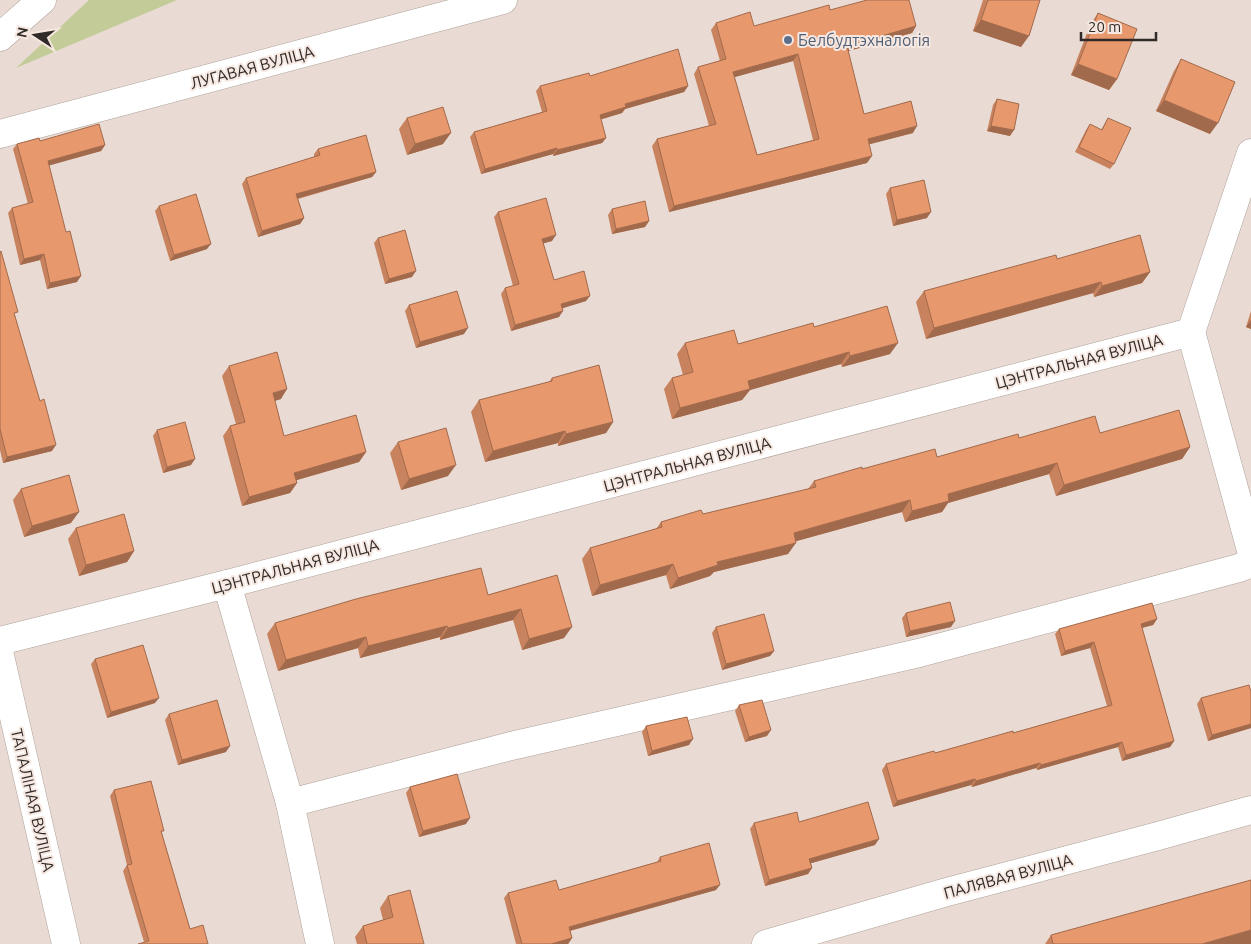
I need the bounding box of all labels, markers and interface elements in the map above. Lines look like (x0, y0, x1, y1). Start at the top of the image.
north arrow (10, 10, 60, 60)
scale bar (1081, 10, 1156, 42)
text: 20 m (1088, 18, 1121, 35)
text: N (13, 26, 31, 39)
place label: Белбудтэхналогія (798, 31, 930, 49)
marker: Белбудтэхналогія (782, 34, 794, 46)
street label: ЛУГАВАЯ ВУЛІЦА (188, 42, 316, 92)
street label: ЦЭНТРАЛЬНАЯ ВУЛІЦА (993, 330, 1165, 392)
street label: ЦЭНТРАЛЬНАЯ ВУЛІЦА (601, 433, 773, 495)
street label: ЦЭНТРАЛЬНАЯ ВУЛІЦА (209, 535, 381, 597)
street label: ТАПАЛІНАЯ ВУЛІЦА (8, 727, 58, 874)
street label: ПАЛЯВАЯ ВУЛІЦА (942, 850, 1075, 902)

